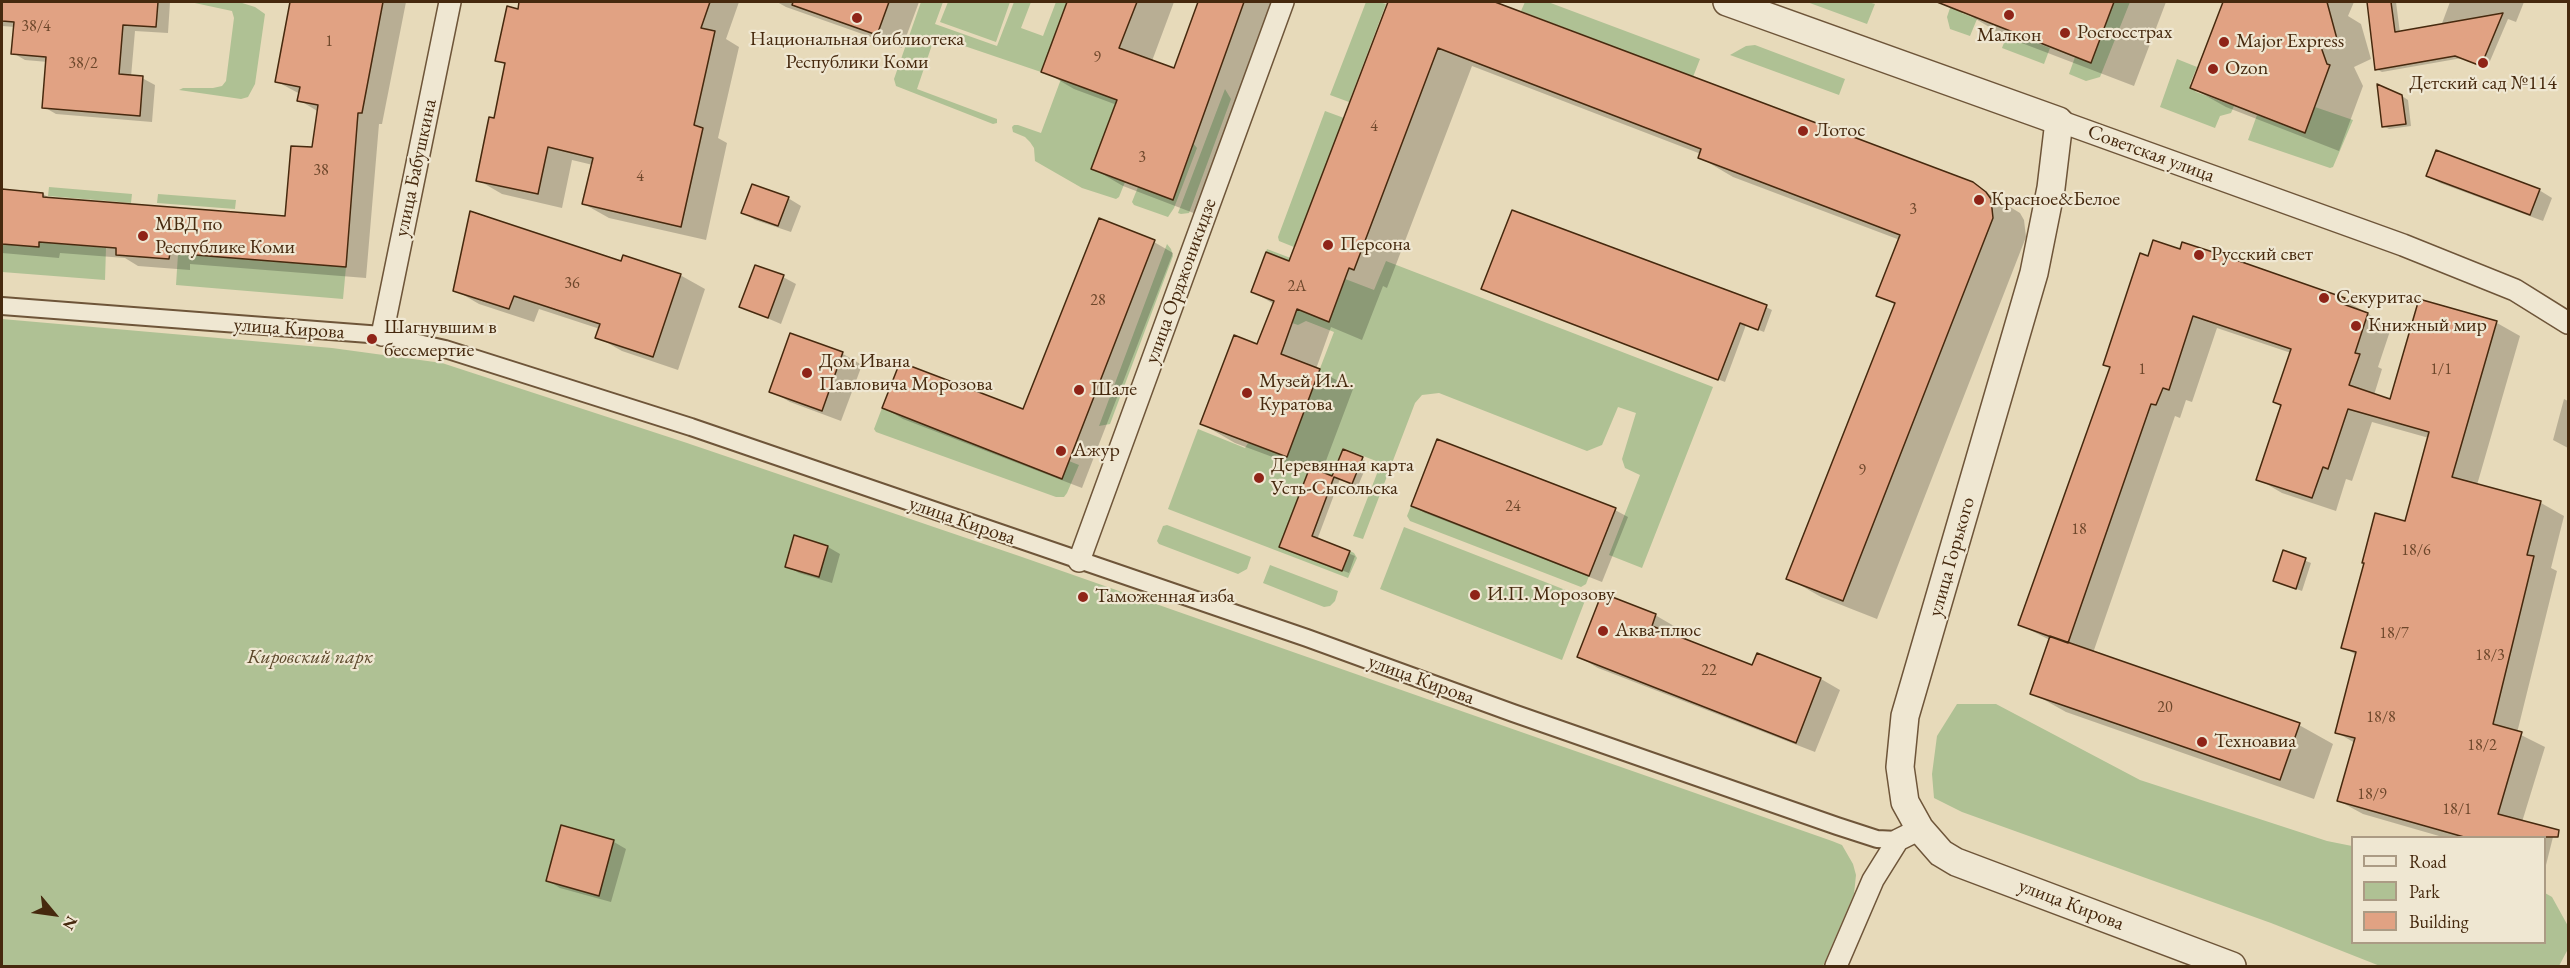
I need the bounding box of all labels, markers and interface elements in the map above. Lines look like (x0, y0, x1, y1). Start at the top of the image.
marker: Малкон (2002, 8, 2016, 22)
marker: Национальная библиотека Республики Коми (850, 11, 864, 25)
house number: 38/4 (21, 17, 51, 37)
place label: Росгосстрах (2077, 21, 2172, 45)
place label: Малкон (1977, 24, 2041, 48)
marker: Росгосстрах (2058, 26, 2072, 40)
place label: Национальная библиотека Республики Коми (750, 28, 964, 75)
place label: Major Express (2236, 30, 2344, 54)
house number: 1 (325, 32, 333, 52)
marker: Major Express (2217, 35, 2231, 49)
house number: 9 (1093, 48, 1101, 68)
house number: 38/2 (68, 54, 98, 74)
marker: Детский сад №114 (2476, 56, 2490, 70)
place label: Ozon (2225, 57, 2268, 81)
marker: Ozon (2206, 62, 2220, 76)
place label: Детский сад №114 (2409, 72, 2557, 96)
street label: улица Бабушкина (390, 97, 442, 239)
house number: 4 (1370, 117, 1378, 137)
place label: Лотос (1815, 119, 1865, 143)
street label: Советская улица (2084, 120, 2218, 188)
marker: Лотос (1796, 124, 1810, 138)
house number: 3 (1138, 148, 1146, 168)
house number: 38 (313, 161, 329, 181)
house number: 4 (636, 167, 644, 187)
place label: Красное&Белое (1991, 188, 2120, 212)
marker: Красное&Белое (1972, 193, 1986, 207)
street label: улица Орджоникидзе (1140, 195, 1222, 367)
house number: 3 (1909, 200, 1917, 220)
place label: МВД по Республике Коми (155, 213, 295, 260)
marker: МВД по Республике Коми (136, 229, 150, 243)
place label: Персона (1340, 233, 1411, 257)
marker: Персона (1321, 238, 1335, 252)
place label: Русский свет (2211, 243, 2313, 267)
marker: Русский свет (2192, 248, 2206, 262)
house number: 36 (564, 274, 580, 294)
house number: 2А (1288, 277, 1306, 297)
place label: Секуритас (2336, 286, 2422, 310)
house number: 28 (1090, 291, 1106, 311)
marker: Секуритас (2317, 291, 2331, 305)
street label: улица Кирова (233, 313, 345, 345)
place label: Книжный мир (2368, 314, 2487, 338)
place label: Шагнувшим в бессмертие (384, 316, 497, 363)
marker: Книжный мир (2349, 319, 2363, 333)
marker: Шагнувшим в бессмертие (365, 332, 379, 346)
place label: Дом Ивана Павловича Морозова (819, 350, 993, 397)
house number: 1 (2138, 360, 2146, 380)
house number: 1/1 (2430, 360, 2452, 380)
marker: Дом Ивана Павловича Морозова (800, 366, 814, 380)
place label: Музей И.А. Куратова (1259, 370, 1354, 417)
place label: Шале (1091, 378, 1137, 402)
marker: Шале (1072, 383, 1086, 397)
marker: Музей И.А. Куратова (1240, 386, 1254, 400)
place label: Ажур (1073, 439, 1120, 463)
marker: Ажур (1054, 444, 1068, 458)
place label: Деревянная карта Усть-Сысольска (1271, 454, 1414, 501)
house number: 9 (1858, 461, 1866, 481)
marker: Деревянная карта Усть-Сысольска (1252, 471, 1266, 485)
street label: улица Кирова (906, 492, 1018, 550)
street label: улица Горького (1923, 494, 1981, 620)
house number: 24 (1505, 497, 1521, 517)
house number: 18 (2071, 520, 2087, 540)
house number: 18/6 (2401, 541, 2431, 561)
place label: И.П. Морозову (1487, 583, 1615, 607)
place label: Таможенная изба (1095, 585, 1235, 609)
marker: И.П. Морозову (1468, 588, 1482, 602)
marker: Таможенная изба (1076, 590, 1090, 604)
place label: Аква-плюс (1615, 619, 1701, 643)
marker: Аква-плюс (1596, 624, 1610, 638)
house number: 18/7 (2379, 624, 2409, 644)
park label: Кировский парк (247, 646, 373, 670)
house number: 18/3 (2475, 646, 2505, 666)
street label: улица Кирова (1365, 650, 1477, 710)
house number: 22 (1701, 661, 1717, 681)
house number: 20 (2157, 698, 2173, 718)
house number: 18/8 (2366, 708, 2396, 728)
place label: Техноавиа (2214, 730, 2296, 754)
marker: Техноавиа (2195, 735, 2209, 749)
house number: 18/2 (2467, 736, 2497, 756)
house number: 18/9 (2357, 785, 2387, 805)
house number: 18/1 (2442, 800, 2472, 820)
legend (2351, 836, 2546, 944)
text: Road (2409, 850, 2447, 873)
street label: улица Кирова (2015, 874, 2127, 936)
text: Park (2409, 880, 2440, 903)
north arrow (24, 884, 84, 944)
text: Building (2409, 910, 2469, 933)
text: N (58, 912, 83, 934)

